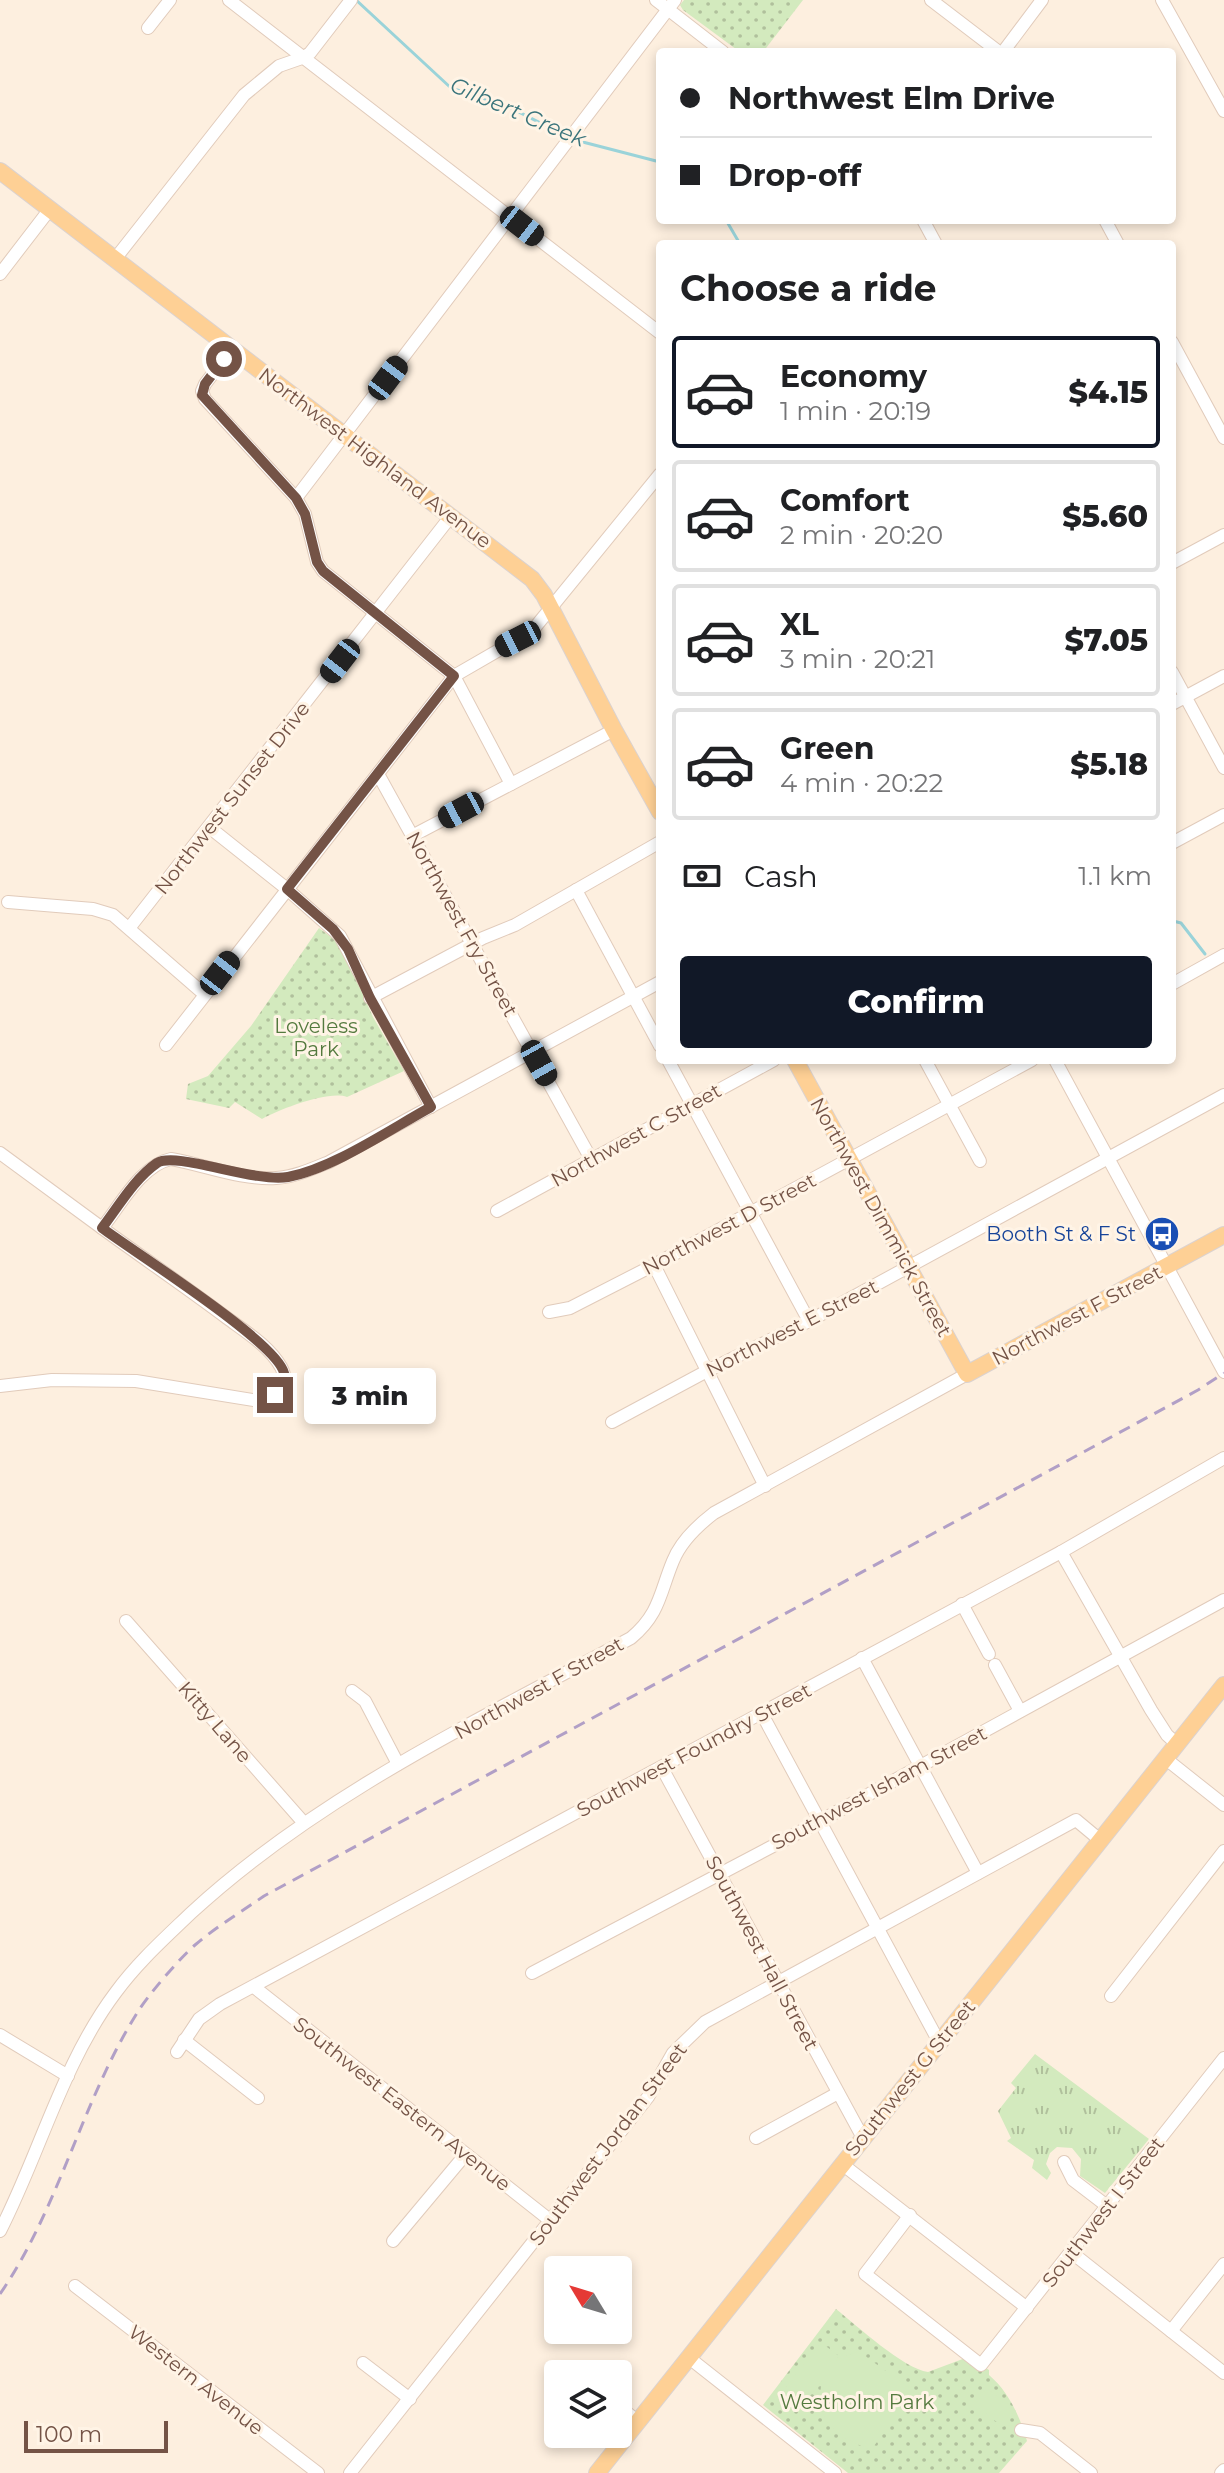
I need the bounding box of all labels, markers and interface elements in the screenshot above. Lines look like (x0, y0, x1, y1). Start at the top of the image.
water label: Gilbert Creek (446, 71, 591, 153)
text: Northwest Elm Drive (728, 80, 1055, 117)
text: Drop-off (728, 157, 861, 194)
car (496, 202, 548, 250)
text: Choose a ride (680, 266, 937, 310)
route start (206, 341, 242, 377)
car (364, 352, 412, 404)
icon: car (684, 356, 756, 428)
text: Economy (780, 358, 927, 395)
street label: Northwest Highland Avenue (254, 363, 496, 553)
text: $4.15 (1068, 374, 1148, 411)
text: 1 min · 20:19 (780, 395, 931, 427)
icon: car (684, 480, 756, 552)
text: Comfort (780, 482, 910, 519)
text: $5.60 (1062, 498, 1148, 535)
text: 2 min · 20:20 (780, 519, 943, 551)
icon: car (684, 604, 756, 676)
text: XL (780, 606, 819, 643)
car (491, 617, 545, 661)
text: $7.05 (1065, 622, 1148, 659)
car (316, 635, 364, 687)
text: 3 min · 20:21 (780, 643, 935, 675)
street label: Northwest Sunset Drive (149, 697, 315, 899)
icon: car (684, 728, 756, 800)
text: Green (780, 730, 874, 767)
text: $5.18 (1070, 746, 1148, 783)
text: 4 min · 20:22 (780, 767, 943, 799)
car (434, 788, 488, 832)
street label: Northwest Fry Street (401, 827, 523, 1021)
icon: cash (680, 854, 724, 898)
text: Cash (744, 858, 818, 895)
text: 1.1 km (1078, 860, 1152, 892)
car (196, 947, 244, 999)
button: Confirm (680, 956, 1152, 1048)
park label: Loveless Park (274, 1014, 358, 1061)
car (517, 1036, 561, 1090)
street label: Northwest C Street (547, 1078, 725, 1192)
street label: Northwest Dimmick Street (805, 1093, 957, 1341)
street label: Northwest D Street (638, 1168, 820, 1280)
bus stop icon: Booth St & F St (1143, 1215, 1181, 1253)
place label: Booth St & F St (986, 1222, 1136, 1246)
street label: Northwest F Street (988, 1260, 1166, 1370)
street label: Northwest E Street (702, 1274, 882, 1382)
callout: 3 min (303, 1367, 435, 1423)
route end (257, 1377, 293, 1413)
text: 3 min (332, 1380, 408, 1412)
street label: Northwest F Street (450, 1632, 628, 1744)
street label: Kitty Lane (173, 1676, 257, 1768)
street label: Southwest Foundry Street (573, 1678, 815, 1822)
street label: Southwest Isham Street (767, 1721, 991, 1855)
street label: Southwest Hall Street (701, 1852, 823, 2054)
street label: Southwest G Street (840, 1995, 980, 2161)
street label: Southwest Eastern Avenue (289, 2012, 515, 2196)
street label: Southwest Jordan Street (524, 2038, 692, 2250)
street label: Southwest I Street (1037, 2132, 1169, 2292)
north arrow (544, 2256, 632, 2344)
map controls (544, 2256, 632, 2448)
street label: Western Avenue (124, 2320, 268, 2440)
button: layers (544, 2360, 632, 2448)
park label: Westholm Park (780, 2390, 934, 2414)
scale bar (24, 2417, 168, 2453)
text: 100 m (36, 2421, 102, 2448)

